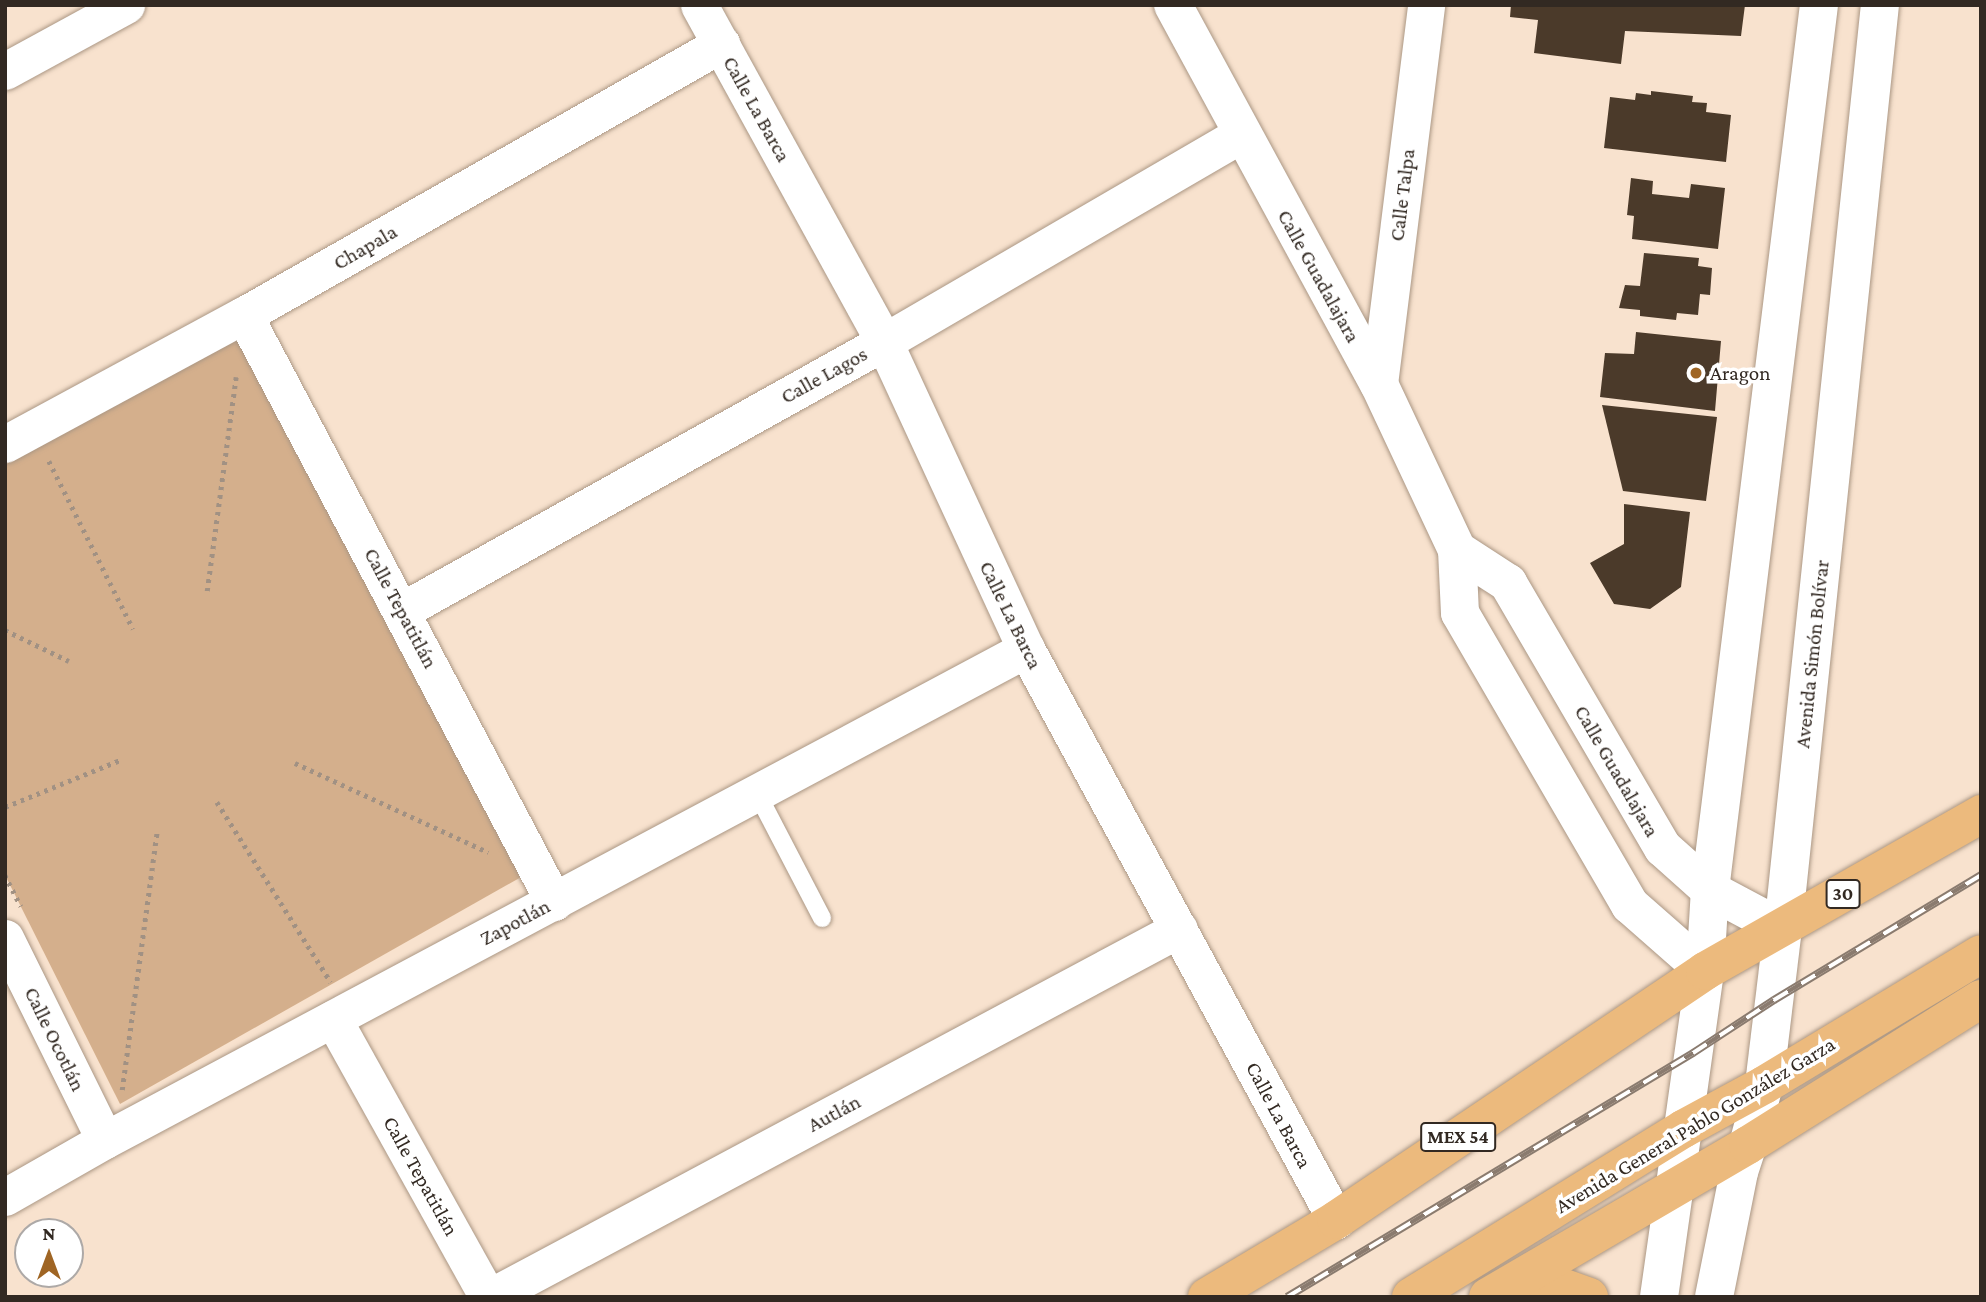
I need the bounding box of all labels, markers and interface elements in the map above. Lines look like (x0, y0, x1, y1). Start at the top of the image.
street label: Calle La Barca (718, 52, 796, 166)
street label: Calle Talpa (1384, 147, 1420, 243)
street label: Calle Guadalajara (1272, 205, 1366, 347)
street label: Chapala (329, 219, 401, 275)
street label: Calle Lagos (776, 341, 872, 409)
place label: Aragon (1710, 360, 1770, 386)
marker: Aragon (1688, 365, 1704, 381)
street label: Calle Tepatitlán (359, 544, 443, 672)
street label: Calle La Barca (974, 557, 1048, 673)
street label: Avenida Simón Bolívar (1790, 559, 1834, 749)
street label: Calle Guadalajara (1569, 701, 1665, 841)
road number: 30 (1826, 878, 1860, 909)
street label: Zapotlán (476, 893, 554, 951)
street label: Calle Ocotlán (19, 983, 91, 1095)
street label: Avenida General Pablo González Garza (1551, 1031, 1839, 1219)
street label: Calle La Barca (1240, 1057, 1318, 1173)
street label: Autlán (803, 1089, 865, 1137)
street label: Calle Tepatitlán (378, 1112, 464, 1240)
road number: MEX 54 (1420, 1121, 1496, 1152)
north arrow (14, 1218, 84, 1288)
text: N (43, 1223, 55, 1244)

